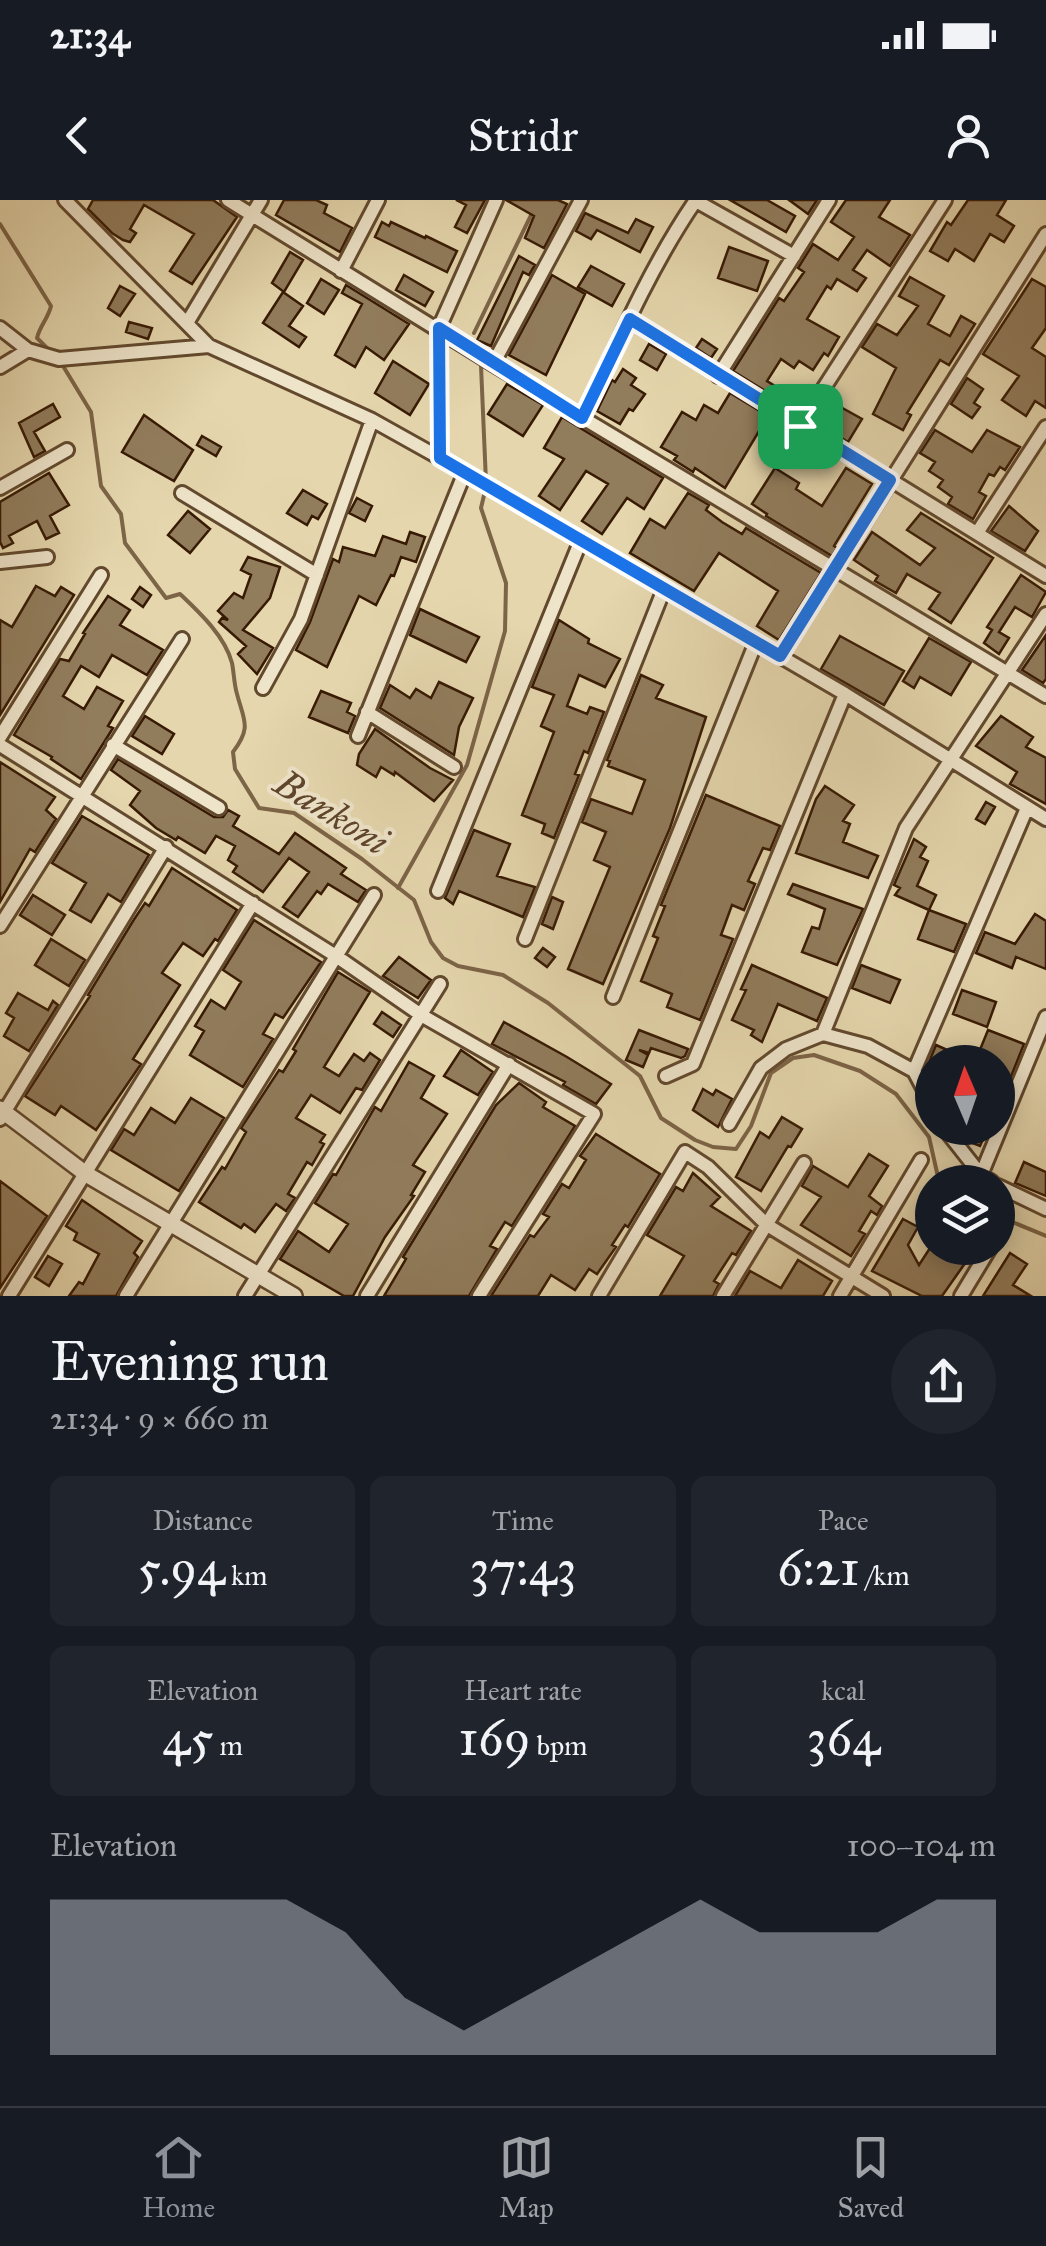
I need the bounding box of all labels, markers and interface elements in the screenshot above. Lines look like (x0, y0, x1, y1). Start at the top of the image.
text: 21:34 (50, 12, 130, 58)
icon: back (50, 108, 105, 163)
text: Stridr (468, 108, 578, 163)
icon: person (941, 108, 996, 163)
pin (758, 384, 843, 469)
icon: arrive (773, 399, 828, 454)
water label: Bankoni (265, 758, 398, 865)
north arrow (915, 1045, 1015, 1145)
map controls (915, 1045, 1015, 1265)
button: layers (915, 1165, 1015, 1265)
text: Evening run (50, 1328, 329, 1395)
button: share (891, 1329, 996, 1434)
text: 21:34 · 9 × 660 m (50, 1399, 269, 1438)
text: Distance (152, 1503, 253, 1538)
text: Time (492, 1503, 554, 1538)
text: Pace (818, 1503, 869, 1538)
text: 5.94 (138, 1538, 225, 1599)
text: 37:43 (469, 1538, 577, 1599)
text: 6:21 (777, 1538, 860, 1599)
text: km (225, 1558, 267, 1593)
text: /km (860, 1558, 910, 1593)
text: Elevation (147, 1673, 258, 1708)
text: Heart rate (464, 1673, 582, 1708)
text: kcal (821, 1673, 865, 1708)
text: 45 (162, 1708, 213, 1769)
text: 169 (458, 1708, 531, 1769)
text: 364 (807, 1708, 880, 1769)
text: m (213, 1728, 243, 1763)
text: bpm (531, 1728, 588, 1763)
text: Elevation (50, 1826, 177, 1865)
text: 100–104 m (847, 1826, 996, 1865)
tab: Home (142, 2130, 215, 2225)
tab: Map (499, 2130, 554, 2225)
tab: Saved (838, 2130, 904, 2225)

